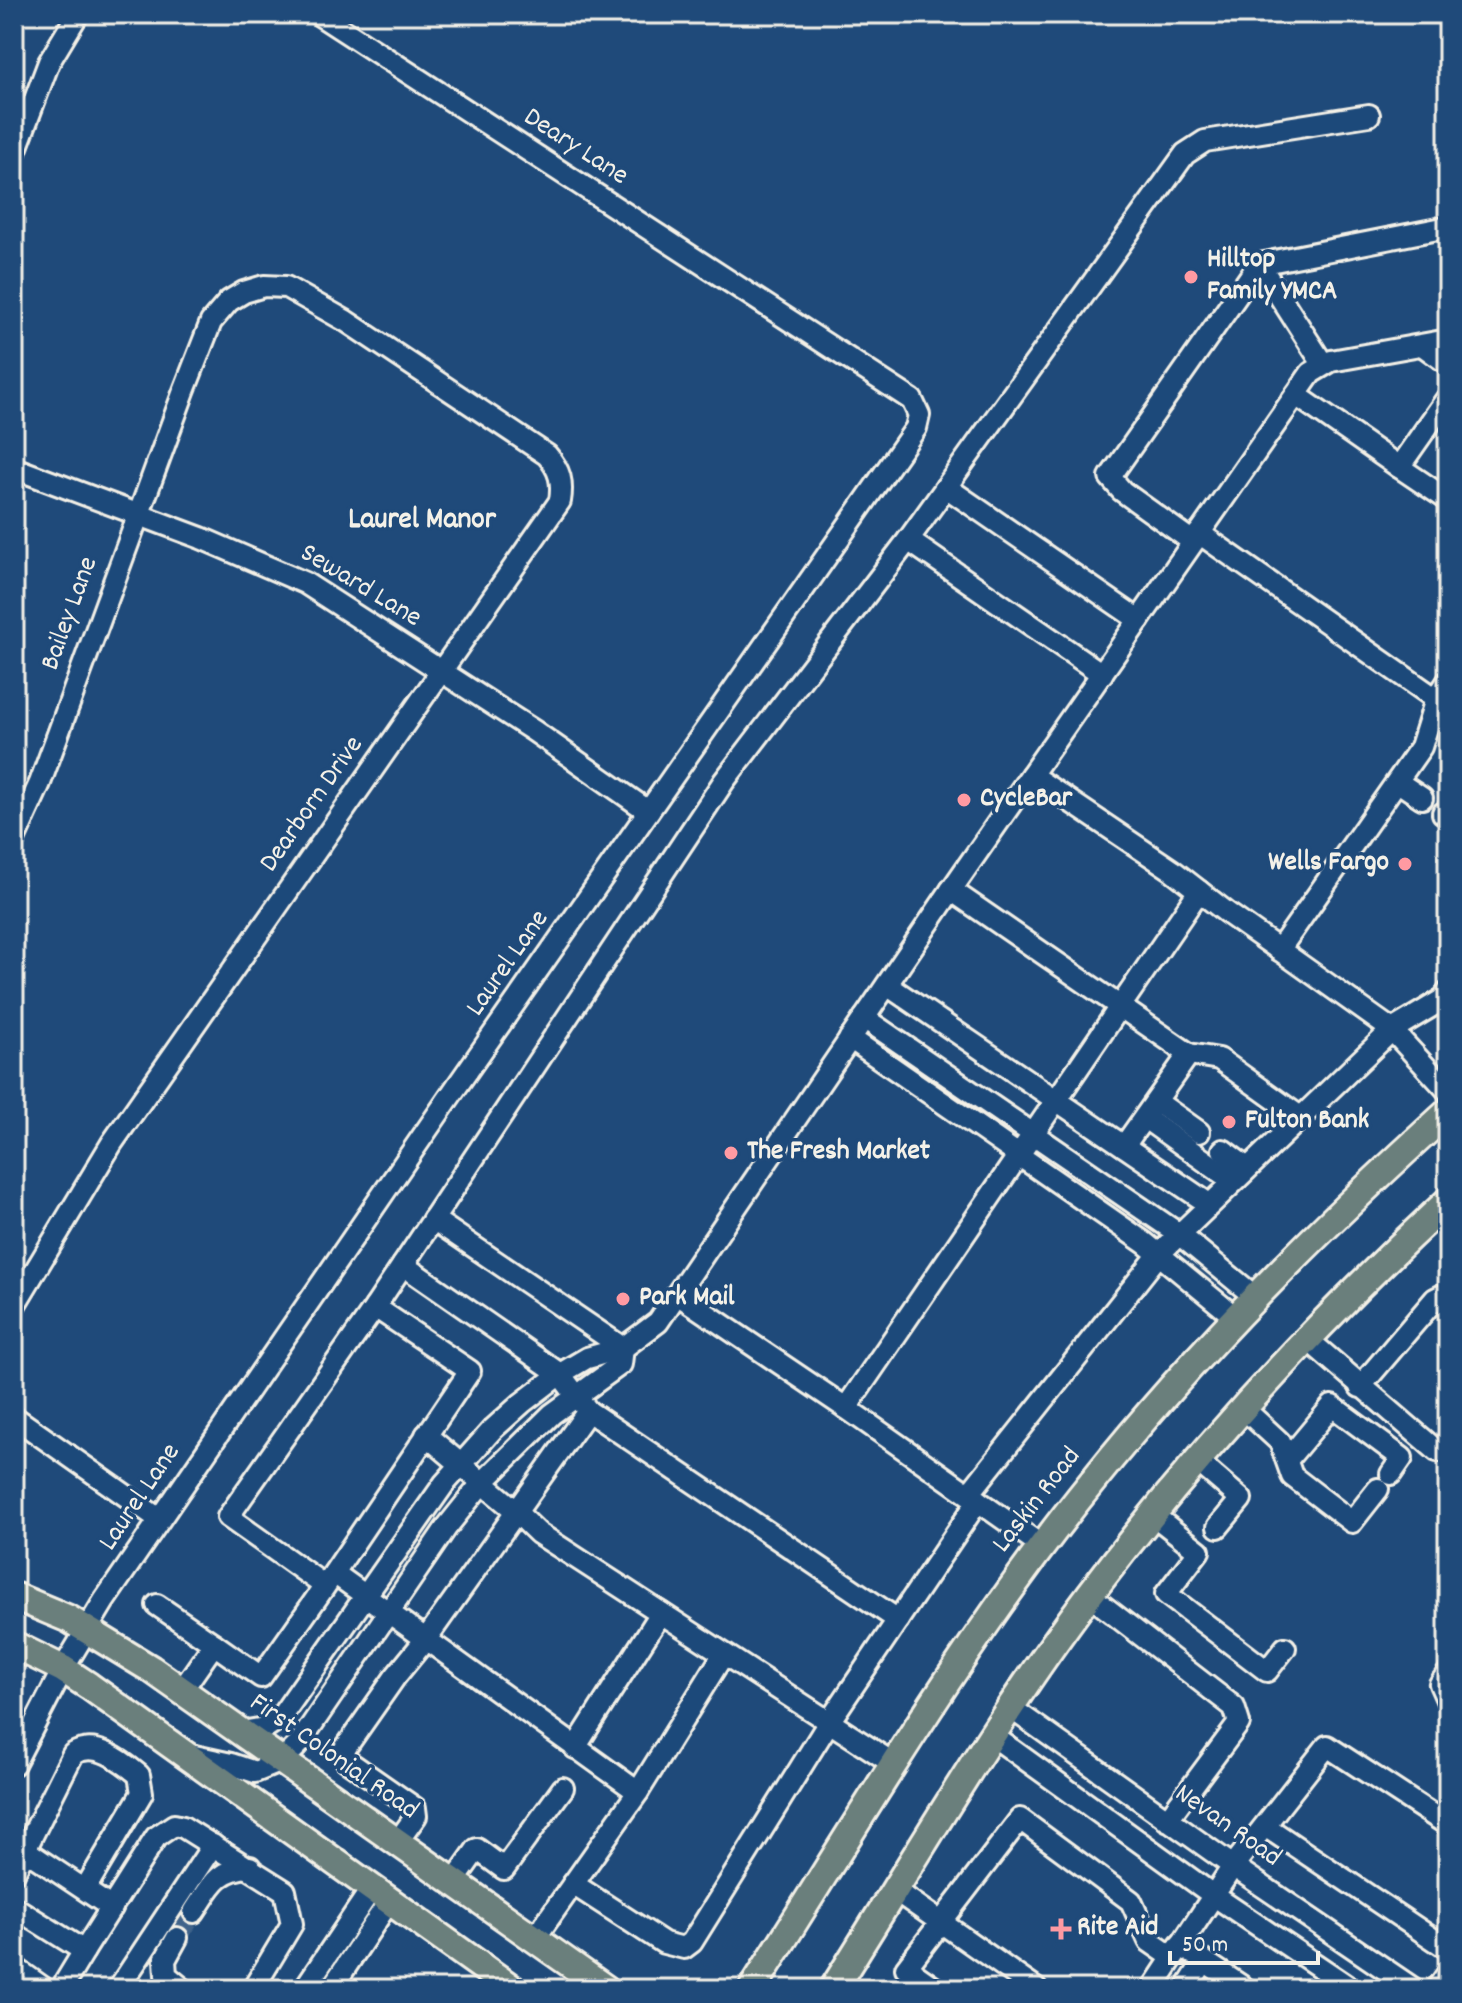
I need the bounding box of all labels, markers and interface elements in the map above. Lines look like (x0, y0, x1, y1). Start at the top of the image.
street label: Deary Lane (515, 99, 635, 197)
place label: Hilltop Family YMCA (1207, 241, 1337, 313)
marker: Hilltop Family YMCA (1182, 268, 1200, 286)
district label: Laurel Manor (348, 500, 497, 543)
street label: Seward Lane (292, 535, 428, 639)
street label: Bailey Lane (32, 552, 110, 676)
street label: Dearborn Drive (251, 729, 375, 881)
place label: CycleBar (980, 780, 1073, 820)
marker: CycleBar (955, 791, 973, 809)
place label: Wells Fargo (1268, 844, 1389, 884)
marker: Wells Fargo (1396, 855, 1414, 873)
street label: Laurel Lane (458, 902, 560, 1026)
place label: Fulton Bank (1245, 1102, 1369, 1142)
marker: Fulton Bank (1220, 1113, 1238, 1131)
place label: The Fresh Market (747, 1133, 931, 1173)
marker: The Fresh Market (722, 1144, 740, 1162)
place label: Park Mail (639, 1279, 735, 1319)
marker: Park Mail (614, 1290, 632, 1308)
street label: Laurel Lane (90, 1436, 192, 1560)
street label: Laskin Road (984, 1440, 1092, 1562)
street label: First Colonial Road (240, 1685, 426, 1831)
street label: Nevan Road (1165, 1775, 1289, 1879)
place label: Rite Aid (1077, 1909, 1158, 1949)
scale bar (1170, 1915, 1318, 1965)
marker: Rite Aid (1052, 1920, 1070, 1938)
text: 50 m (1182, 1929, 1228, 1963)

